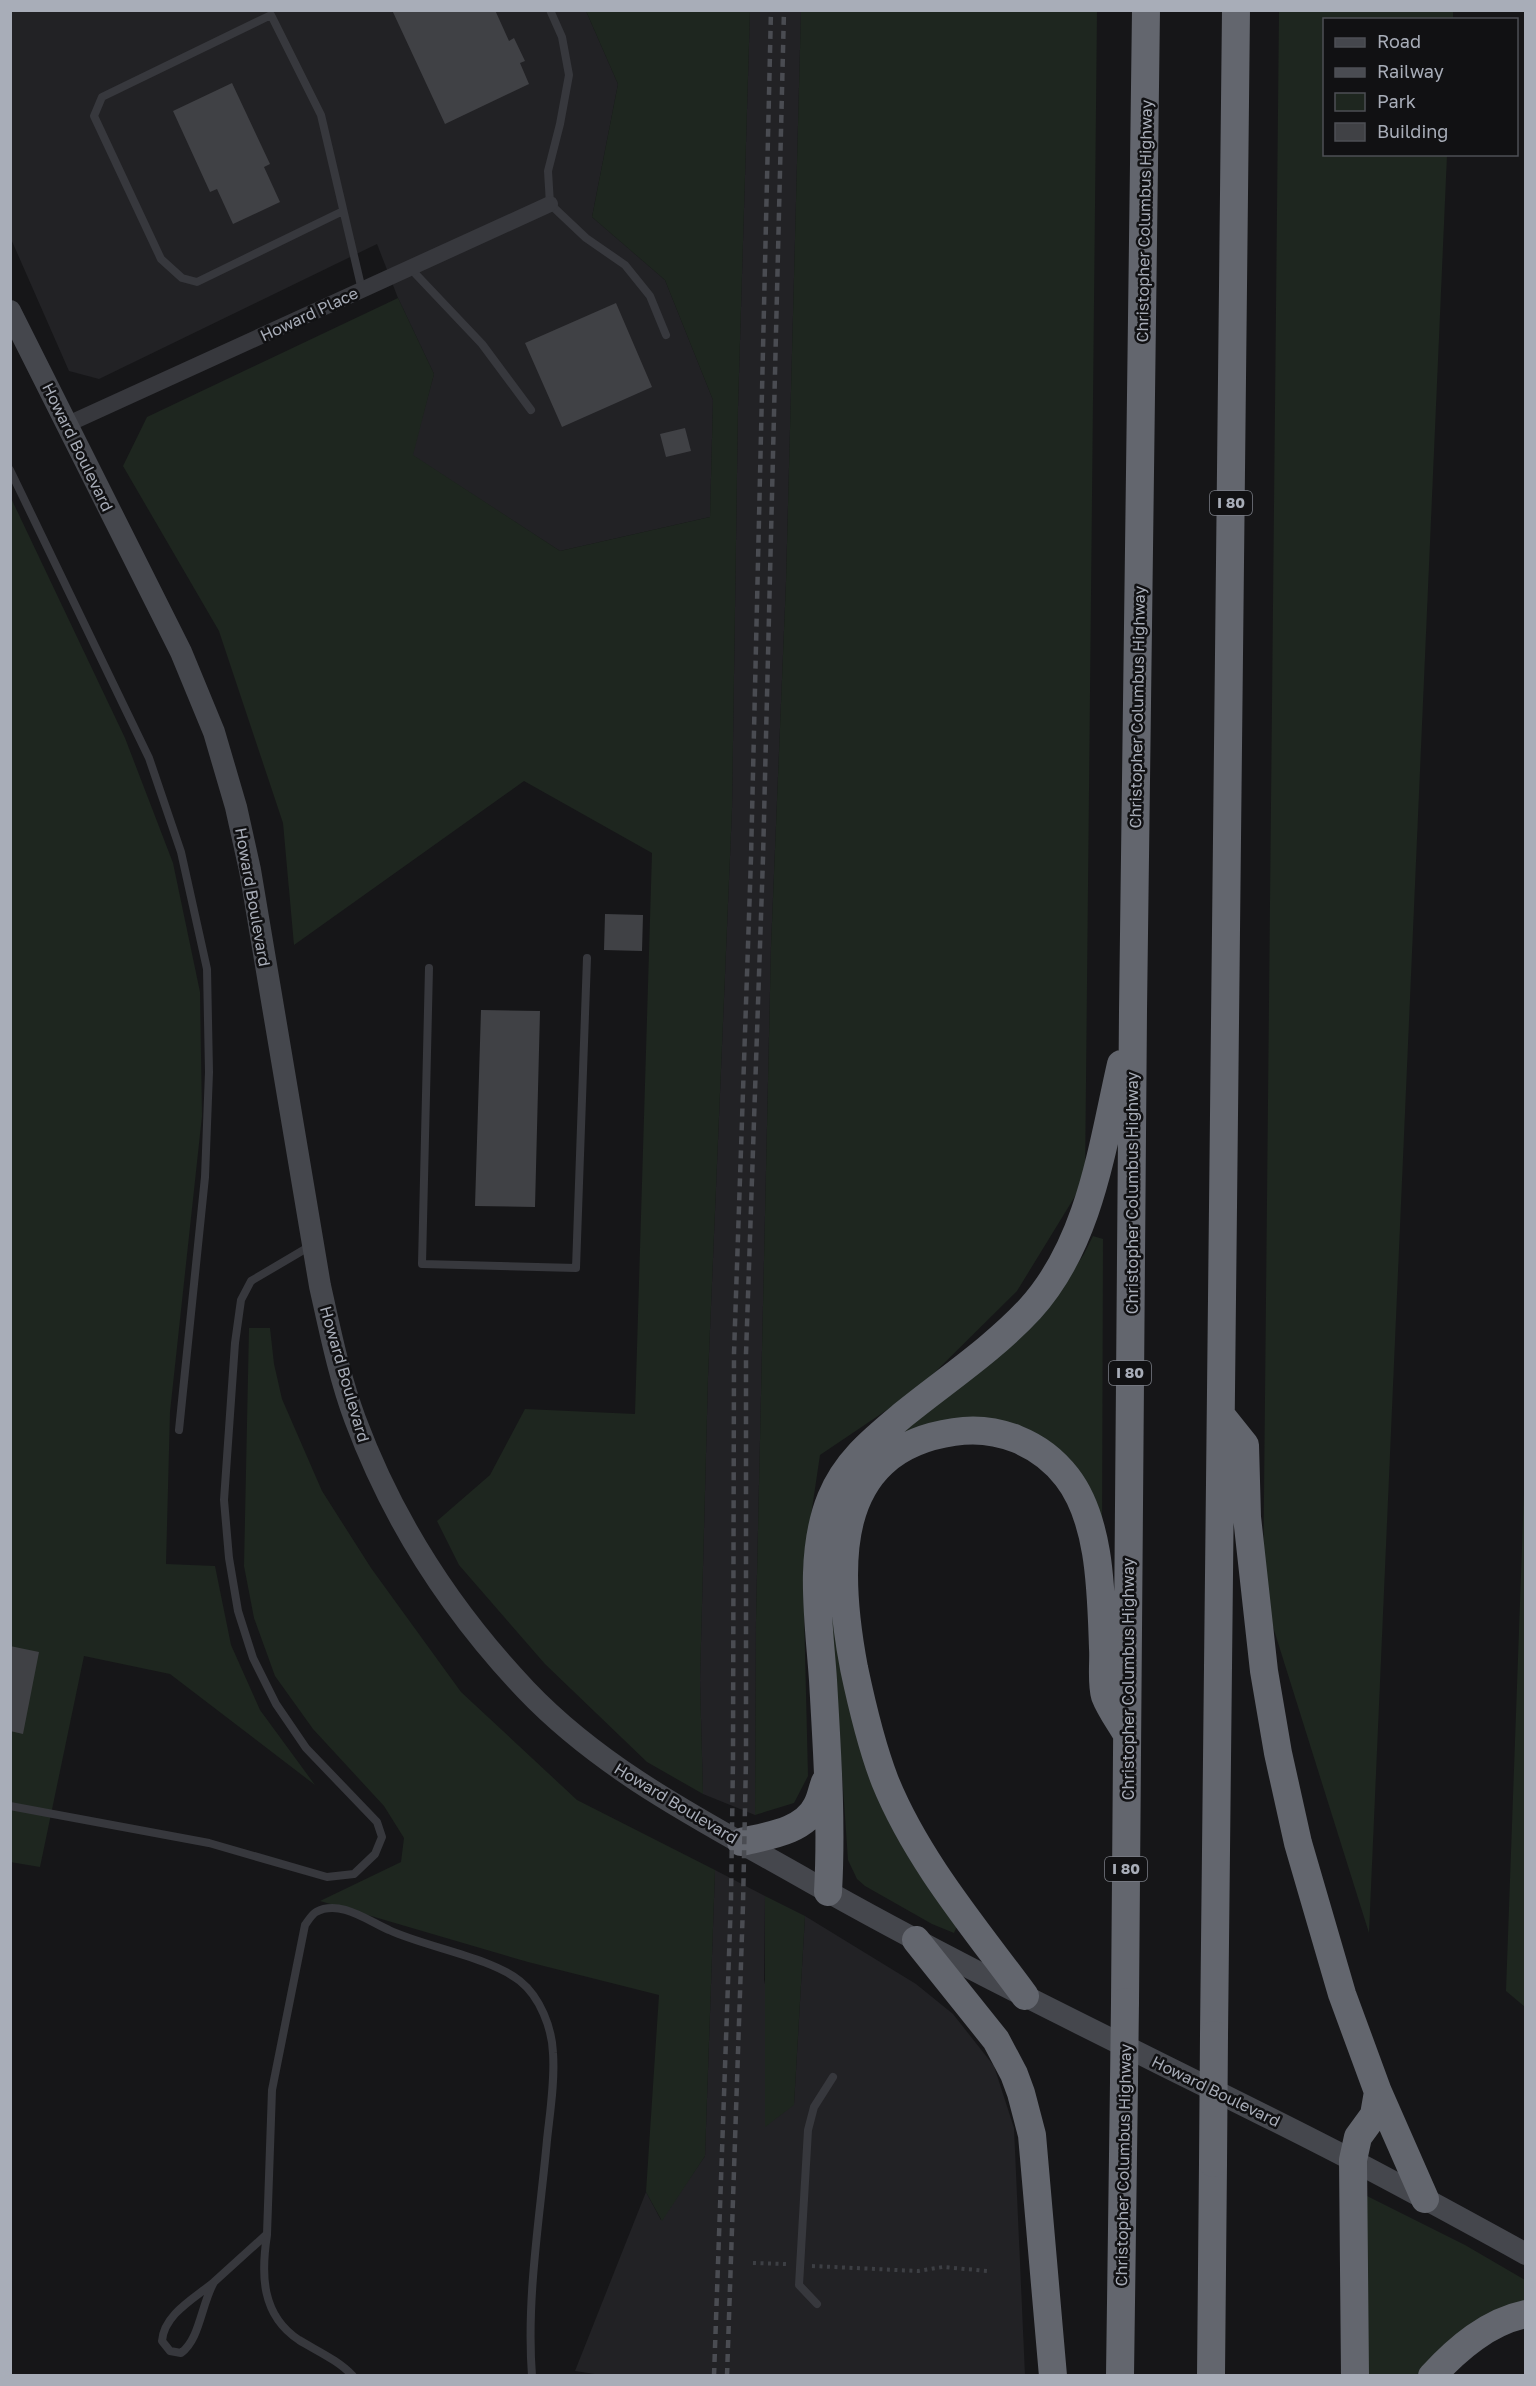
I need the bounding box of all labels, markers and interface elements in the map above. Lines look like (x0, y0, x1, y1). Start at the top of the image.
legend (1323, 18, 1518, 156)
text: Road (1377, 30, 1421, 52)
text: Railway (1377, 60, 1444, 82)
text: Park (1377, 90, 1416, 112)
street label: Christopher Columbus Highway (1132, 99, 1156, 342)
text: Building (1377, 120, 1448, 142)
street label: Howard Place (257, 283, 361, 345)
street label: Howard Boulevard (38, 379, 118, 515)
road number: I 80 (1210, 491, 1252, 515)
street label: Christopher Columbus Highway (1125, 585, 1149, 828)
street label: Howard Boulevard (231, 826, 275, 968)
street label: Christopher Columbus Highway (1122, 1072, 1142, 1314)
street label: Howard Boulevard (316, 1304, 374, 1444)
road number: I 80 (1109, 1361, 1151, 1385)
street label: Christopher Columbus Highway (1118, 1558, 1138, 1800)
street label: Howard Boulevard (611, 1758, 741, 1848)
road number: I 80 (1105, 1857, 1147, 1881)
street label: Christopher Columbus Highway (1111, 2043, 1135, 2286)
street label: Howard Boulevard (1148, 2051, 1284, 2131)

